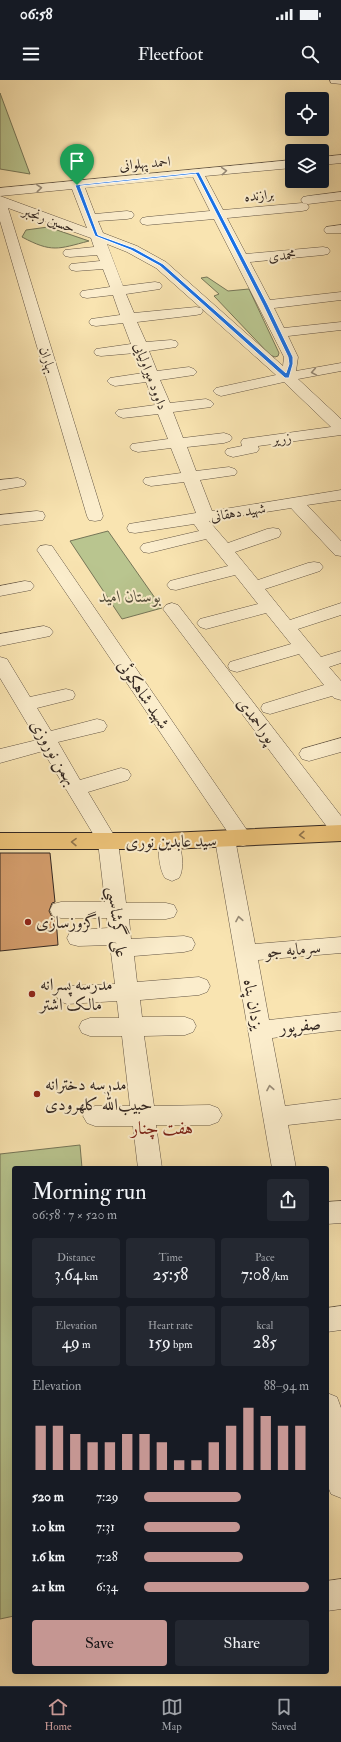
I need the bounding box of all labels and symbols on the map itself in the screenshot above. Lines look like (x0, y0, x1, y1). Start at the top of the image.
pin (60, 144, 94, 185)
street label: احمد پهلوانی (119, 153, 172, 175)
one-way arrow (221, 166, 227, 175)
one-way arrow (36, 184, 42, 193)
street label: برازنده (243, 185, 275, 205)
street label: حسین رنجبر (19, 202, 77, 237)
street label: محمدی (268, 246, 296, 265)
street label: داوود میراولیایی (129, 340, 171, 413)
street label: بهاران (34, 345, 60, 376)
one-way arrow (311, 367, 317, 375)
street label: زریر (270, 429, 293, 448)
street label: شهید دهقانی (209, 500, 267, 526)
park label: بوستان امید (99, 586, 162, 607)
street label: شهید شاهکوئی (113, 656, 174, 733)
street label: پوراحمدی (231, 693, 281, 750)
street label: بهمن نوروزی (25, 715, 81, 790)
street label: سید عابدین نوری (125, 830, 217, 853)
one-way arrow (299, 831, 305, 840)
one-way arrow (71, 838, 77, 846)
street label: علی گرشاسبی (100, 885, 133, 959)
place label: اگزوزسازی (36, 911, 101, 933)
one-way arrow (235, 916, 244, 922)
marker: اگزوزسازی (23, 917, 33, 927)
street label: سرمایه جو (262, 937, 322, 964)
place label: مدرسه پسرانه مالک اشتر (38, 974, 113, 1015)
street label: یزدان پناه (237, 977, 269, 1033)
marker: مدرسه پسرانه مالک اشتر (27, 989, 37, 999)
street label: صفرپور (276, 1013, 322, 1040)
place label: مدرسه دخترانه حبیب‌الله کلهرودی (45, 1074, 152, 1116)
one-way arrow (266, 1085, 274, 1091)
marker: مدرسه دخترانه حبیب‌الله کلهرودی (32, 1089, 42, 1099)
district label: هفت چنار (129, 1117, 193, 1140)

